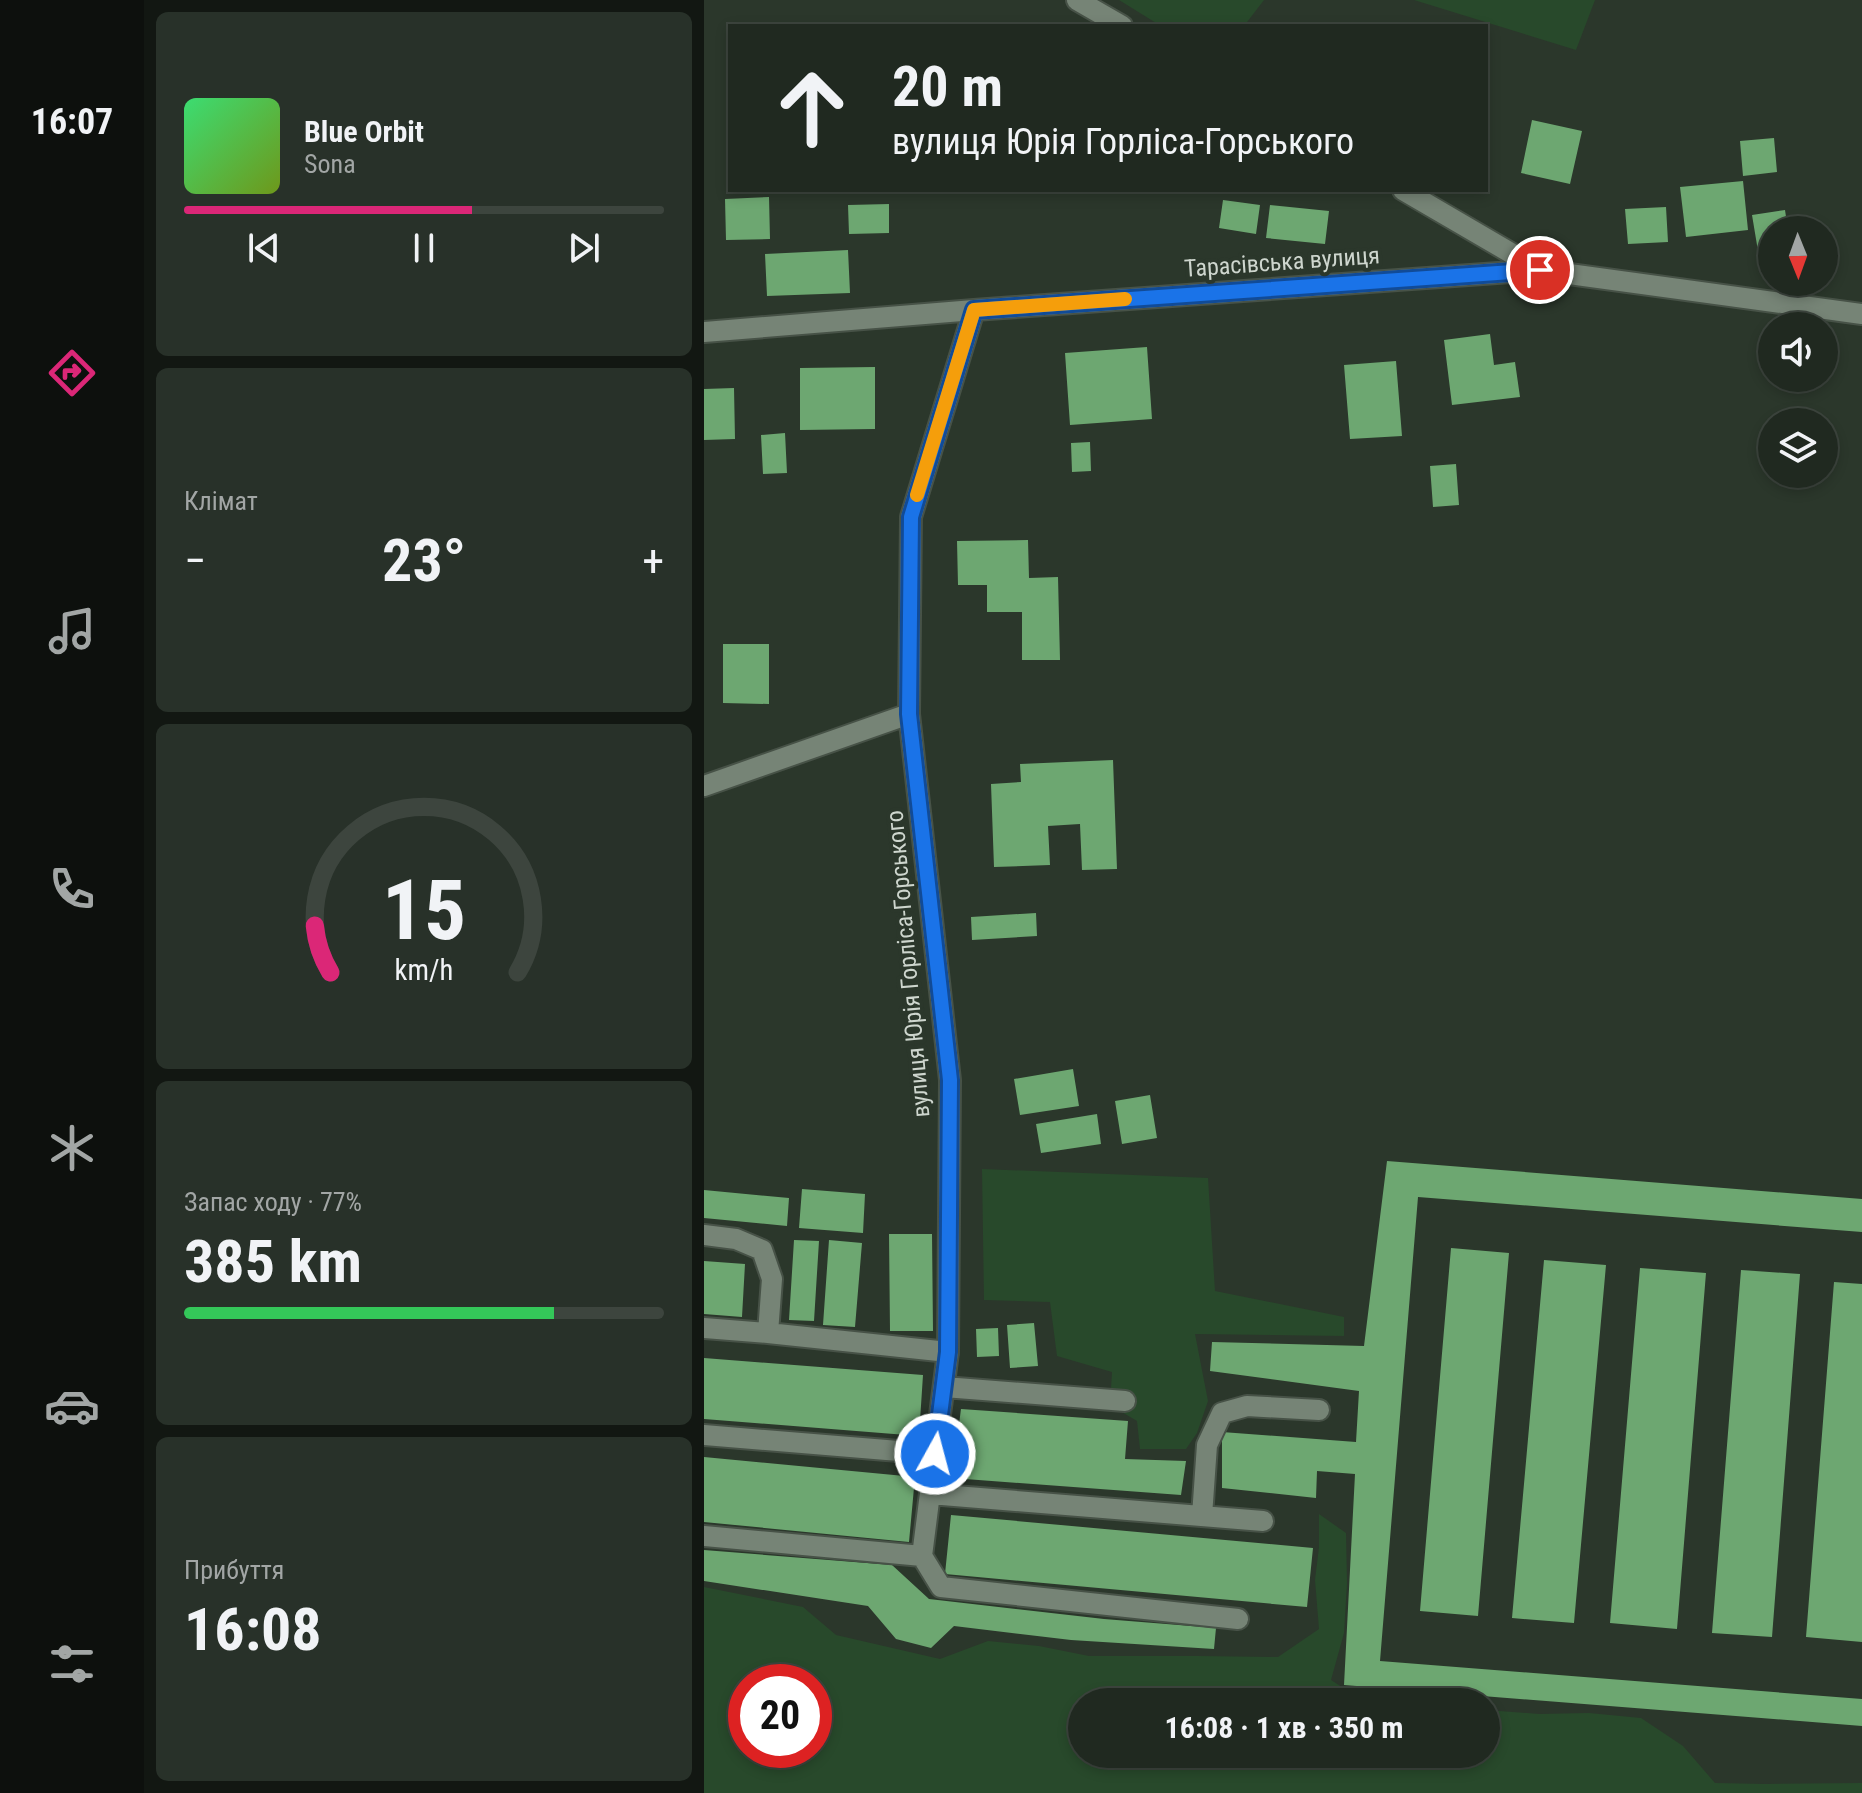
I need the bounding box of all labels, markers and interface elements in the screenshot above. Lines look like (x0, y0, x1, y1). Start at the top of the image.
text: 20 m (892, 54, 1003, 120)
icon: ahead (760, 56, 864, 160)
text: 16:07 (31, 101, 113, 143)
text: Blue Orbit (304, 114, 424, 149)
text: вулиця Юрія Горліса-Горського (892, 121, 1354, 163)
text: Sona (304, 149, 356, 179)
north arrow (1758, 216, 1838, 296)
map controls (1758, 216, 1838, 488)
icon: previous (242, 226, 286, 270)
icon: pause (402, 226, 446, 270)
icon: next (562, 226, 606, 270)
pin (1506, 236, 1574, 304)
street label: Тарасівська вулиця (1183, 241, 1381, 283)
icon: arrive (1518, 248, 1562, 292)
button: sound (1758, 312, 1838, 392)
icon: directions (44, 345, 100, 401)
button: layers (1758, 408, 1838, 488)
text: Клімат (184, 486, 258, 516)
text: 23° (382, 525, 466, 596)
text: − (184, 535, 206, 587)
text: + (642, 535, 664, 587)
icon: music (44, 603, 100, 659)
street label: вулиця Юрія Горліса-Горського (881, 809, 935, 1119)
icon: phone (44, 861, 100, 917)
text: 15 (382, 861, 466, 958)
text: km/h (395, 953, 453, 987)
icon: climate (44, 1120, 100, 1176)
text: Запас ходу · 77% (184, 1187, 362, 1217)
text: 385 km (184, 1226, 362, 1297)
icon: car (44, 1378, 100, 1434)
position arrow (893, 1412, 977, 1496)
text: Прибуття (184, 1555, 284, 1585)
text: 16:08 (184, 1594, 322, 1665)
icon: filters (44, 1636, 100, 1692)
speed limit sign: 20 (728, 1664, 832, 1768)
text: 16:08 · 1 хв · 350 m (1165, 1710, 1403, 1745)

